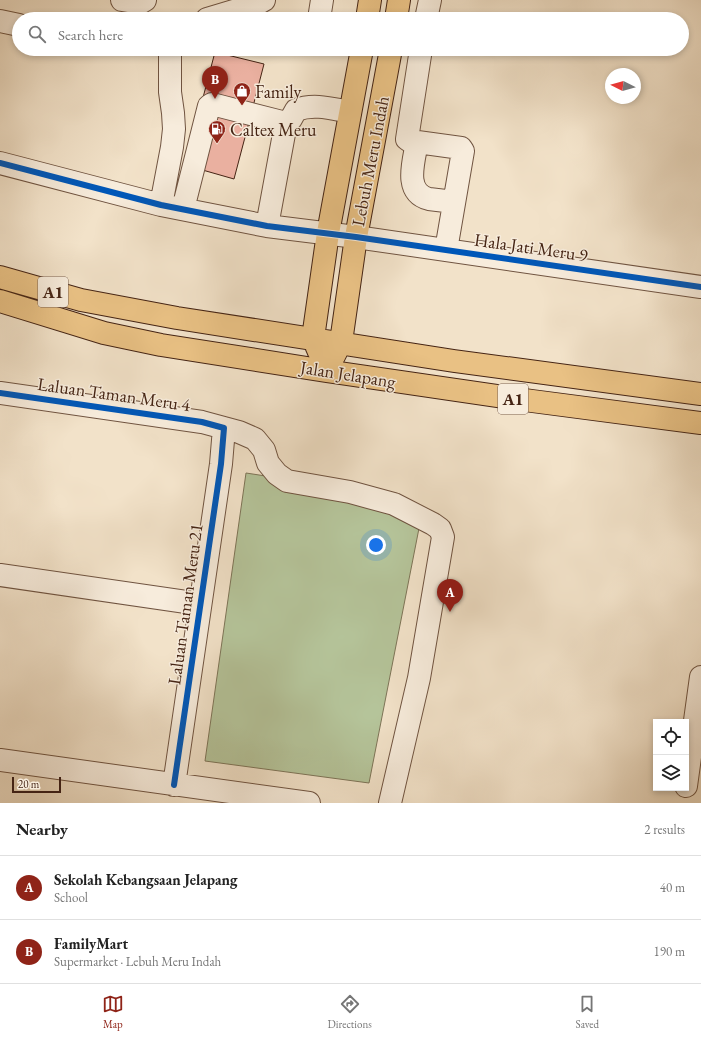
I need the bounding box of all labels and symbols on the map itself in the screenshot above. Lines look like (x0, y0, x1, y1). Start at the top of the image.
pin: B (202, 66, 228, 99)
north arrow (605, 68, 641, 104)
place label: Family (255, 80, 302, 103)
shop icon: Family (232, 81, 252, 106)
street label: Lebuh Meru Indah (346, 94, 394, 228)
place label: Caltex Meru (230, 118, 317, 141)
fuel station icon: Caltex Meru (207, 119, 227, 144)
street label: Hala Jati Meru 9 (473, 228, 590, 266)
road number: A1 (38, 277, 68, 307)
street label: Jalan Jelapang (297, 355, 397, 393)
street label: Laluan Taman Meru 4 (36, 372, 192, 416)
road number: A1 (498, 384, 528, 414)
street label: Laluan Taman Meru 21 (162, 522, 208, 686)
your location (366, 535, 386, 555)
pin: A (437, 579, 463, 612)
scale bar (12, 775, 61, 794)

